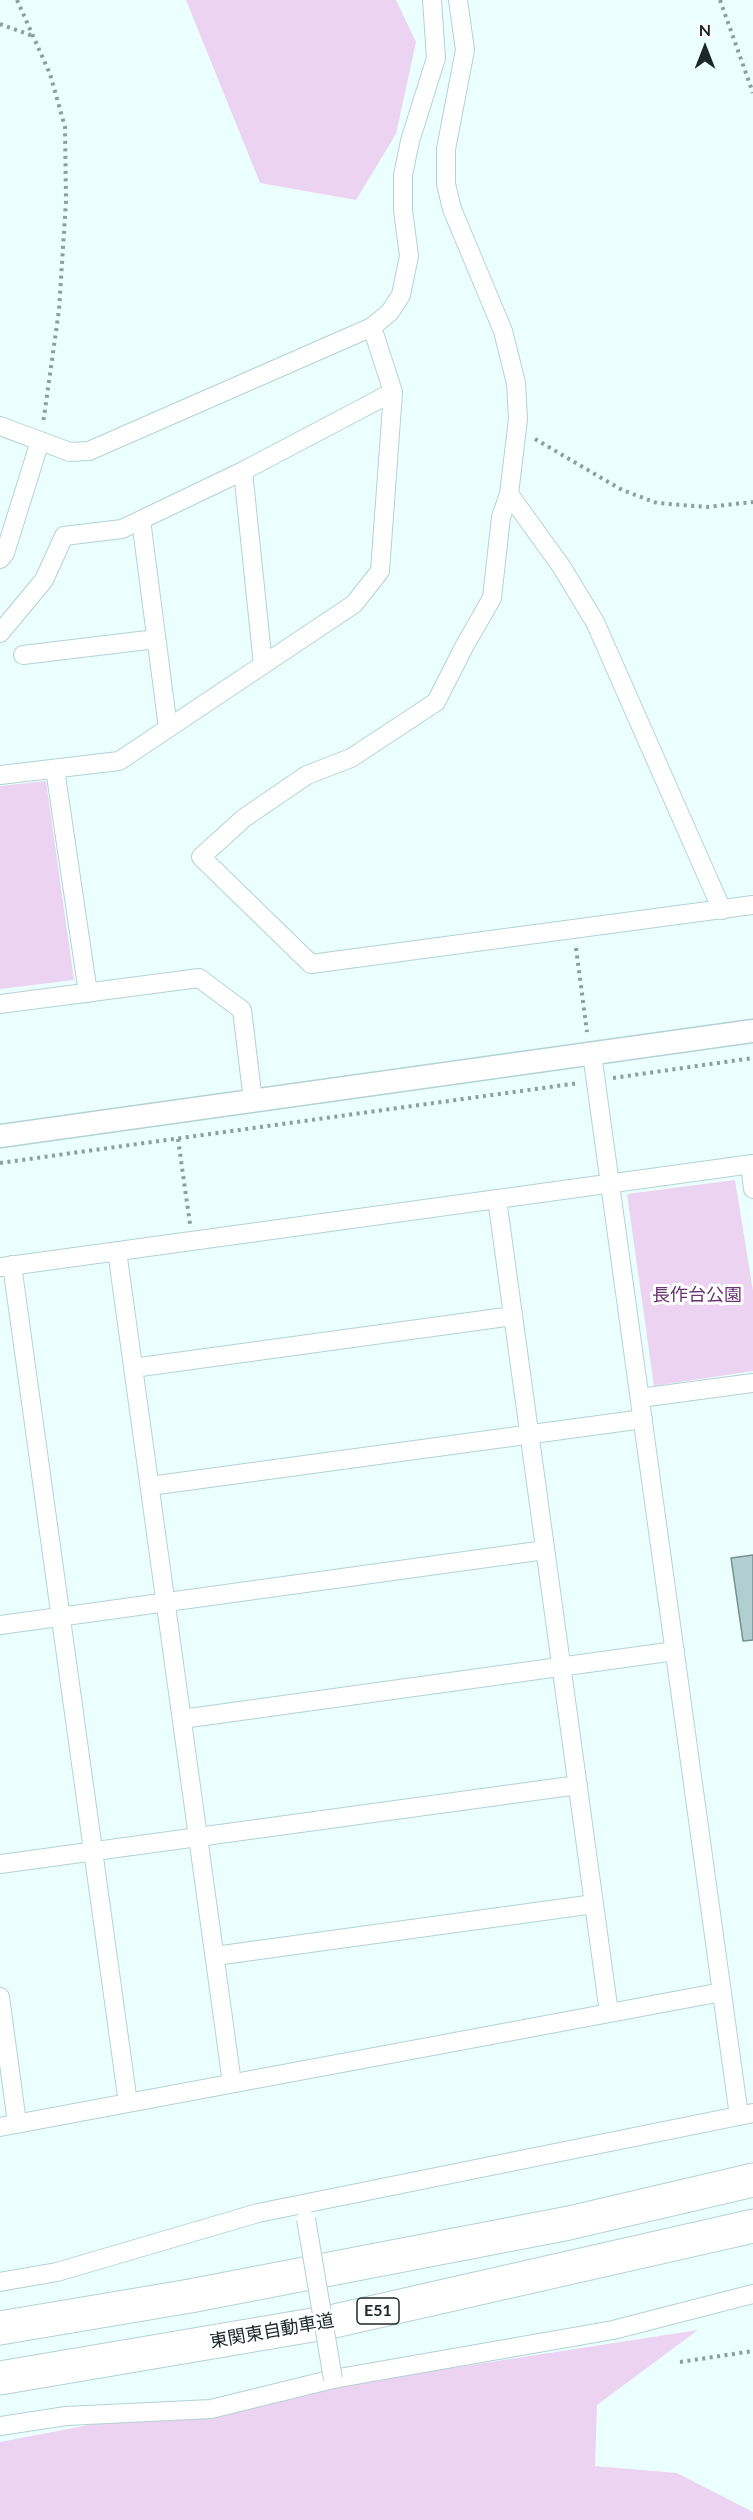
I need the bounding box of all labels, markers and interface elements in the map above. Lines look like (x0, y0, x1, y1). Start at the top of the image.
north arrow (675, 18, 735, 78)
text: N (699, 20, 711, 39)
park label: 長作台公園 (652, 1284, 742, 1306)
road number: E51 (357, 2298, 399, 2324)
street label: 東関東自動車道 (208, 2309, 336, 2353)

